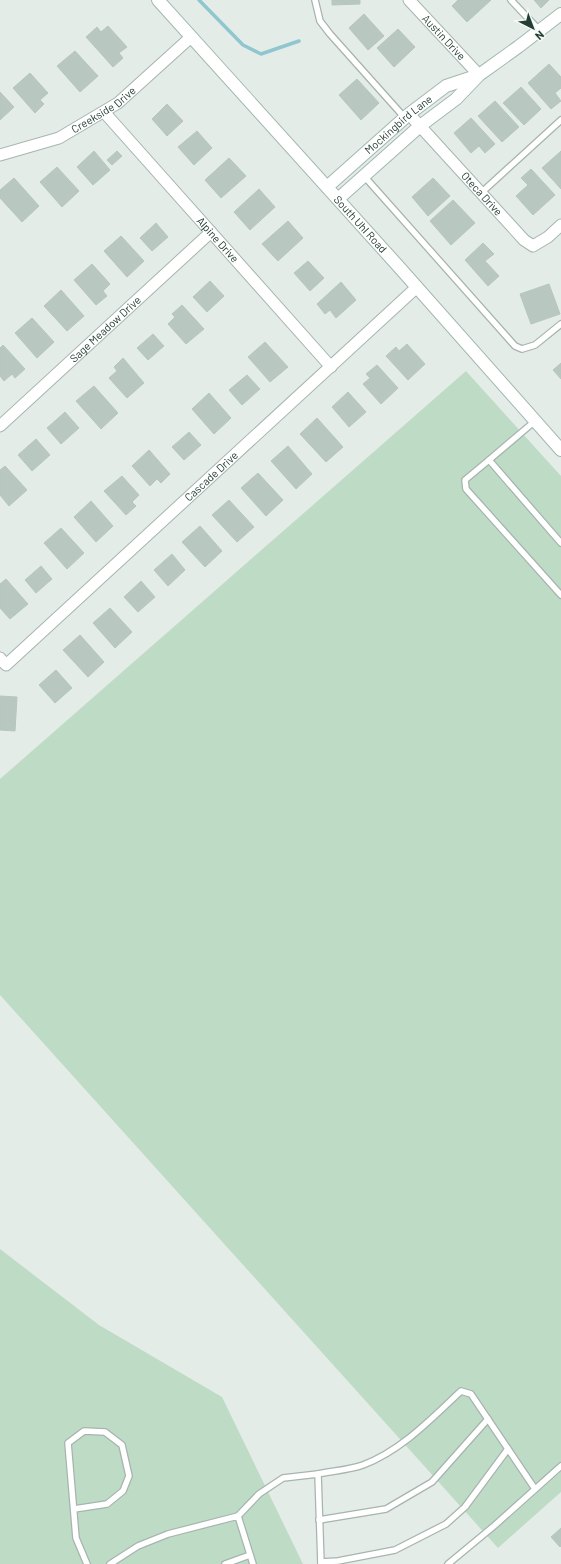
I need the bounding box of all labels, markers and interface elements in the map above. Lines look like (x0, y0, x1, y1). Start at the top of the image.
north arrow (513, 8, 553, 48)
street label: Austin Drive (420, 12, 469, 62)
text: N (533, 29, 547, 43)
street label: Creekside Drive (69, 83, 138, 135)
street label: Mockingbird Lane (362, 92, 435, 156)
street label: Oteca Drive (459, 169, 505, 218)
street label: South Uhl Road (332, 193, 390, 255)
street label: Alpine Drive (194, 214, 242, 265)
street label: Sage Meadow Drive (67, 293, 143, 365)
street label: Cascade Drive (182, 448, 240, 504)

